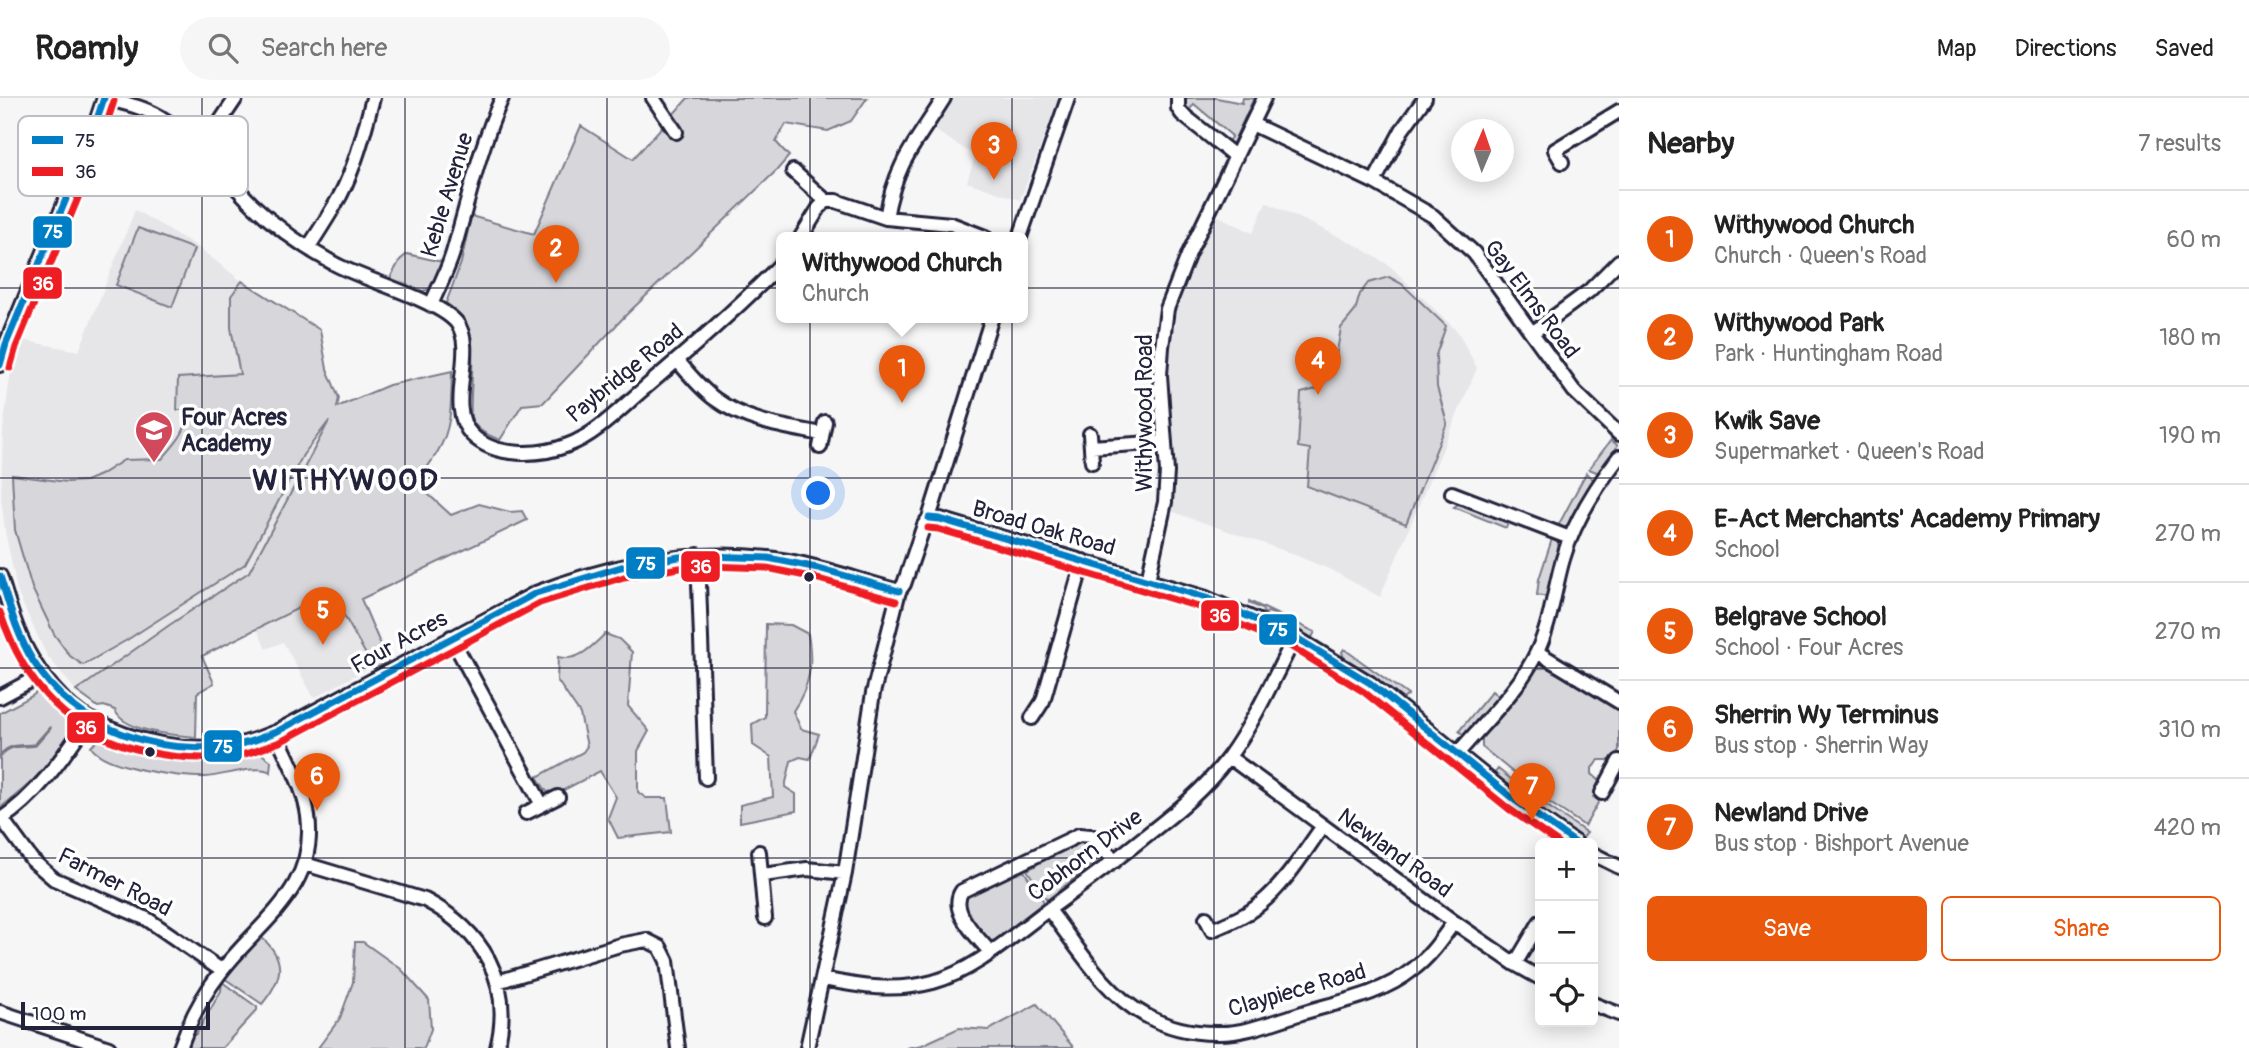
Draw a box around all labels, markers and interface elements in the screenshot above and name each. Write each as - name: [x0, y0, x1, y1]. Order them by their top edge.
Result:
- search box: [180, 17, 670, 80]
- text: Roamly: [35, 28, 138, 69]
- icon: search: [204, 29, 242, 67]
- text: Search here: [260, 32, 387, 64]
- text: Map: [1937, 34, 1977, 63]
- text: Directions: [2015, 34, 2116, 63]
- text: Saved: [2154, 34, 2214, 63]
- legend: [18, 116, 248, 196]
- north arrow: [1451, 119, 1514, 182]
- pin: 3: [971, 122, 1017, 180]
- text: Nearby: [1647, 125, 1734, 162]
- street label: Keble Avenue: [414, 128, 480, 261]
- text: 75: [75, 129, 95, 153]
- text: 7 results: [2138, 129, 2221, 158]
- text: 36: [75, 160, 97, 184]
- text: Withywood Church: [1714, 209, 1915, 241]
- line badge: 75: [32, 215, 73, 249]
- text: 75: [43, 220, 63, 244]
- pin: 2: [533, 225, 579, 283]
- text: 1: [1666, 225, 1675, 254]
- text: 60 m: [2166, 225, 2221, 254]
- popup: [776, 232, 1028, 323]
- street label: Gay Elms Road: [1478, 234, 1586, 364]
- text: Church · Queen's Road: [1714, 241, 1927, 270]
- text: Withywood Church: [802, 247, 1002, 279]
- line badge: 36: [22, 266, 63, 300]
- text: 36: [32, 272, 54, 296]
- text: Church: [802, 279, 869, 308]
- text: Withywood Park: [1714, 307, 1884, 339]
- street label: Paybridge Road: [560, 317, 690, 429]
- text: 2: [1664, 323, 1676, 352]
- text: 180 m: [2159, 323, 2221, 352]
- street label: Withywood Road: [1130, 334, 1159, 492]
- pin: 4: [1295, 337, 1341, 395]
- text: Park · Huntingham Road: [1714, 339, 1943, 368]
- pin: 1: [879, 345, 925, 403]
- place label: Four Acres Academy: [181, 403, 288, 458]
- text: Kwik Save: [1714, 405, 1820, 437]
- school or university icon: Four Acres Academy: [133, 409, 175, 464]
- text: 3: [1664, 421, 1676, 450]
- text: 190 m: [2159, 421, 2221, 450]
- text: Supermarket · Queen's Road: [1714, 437, 1985, 466]
- district label: WITHYWOOD: [252, 462, 440, 499]
- your location: [801, 476, 835, 510]
- street label: Broad Oak Road: [969, 494, 1119, 562]
- text: E-Act Merchants' Academy Primary: [1714, 503, 2100, 535]
- text: 4: [1663, 519, 1677, 548]
- text: 270 m: [2155, 519, 2221, 548]
- text: School: [1714, 535, 1780, 564]
- line badge: 75: [625, 546, 666, 580]
- line badge: 36: [680, 550, 721, 583]
- text: 75: [636, 552, 656, 576]
- text: 36: [690, 555, 712, 579]
- unlabelled marker: [802, 570, 816, 584]
- pin: 5: [300, 587, 346, 645]
- line badge: 36: [1200, 599, 1240, 632]
- text: Belgrave School: [1714, 601, 1887, 633]
- street label: Four Acres: [346, 604, 452, 680]
- text: 36: [1209, 604, 1231, 628]
- line badge: 75: [1258, 613, 1298, 646]
- text: 5: [1664, 617, 1676, 646]
- text: 270 m: [2155, 617, 2221, 646]
- text: 75: [1268, 618, 1288, 642]
- text: School · Four Acres: [1714, 633, 1903, 662]
- text: Sherrin Wy Terminus: [1714, 699, 1938, 731]
- line badge: 36: [66, 711, 106, 744]
- text: 6: [1663, 715, 1677, 744]
- text: 310 m: [2158, 715, 2221, 744]
- text: 36: [75, 716, 97, 740]
- line badge: 75: [203, 729, 243, 763]
- text: Bus stop · Sherrin Way: [1714, 731, 1928, 760]
- text: 75: [213, 735, 233, 759]
- unlabelled marker: [143, 745, 157, 759]
- pin: 6: [294, 753, 340, 811]
- pin: 7: [1509, 763, 1555, 821]
- text: Newland Drive: [1714, 797, 1868, 829]
- street label: Cobhorn Drive: [1022, 802, 1149, 908]
- street label: Newland Road: [1332, 802, 1458, 904]
- text: 7: [1664, 813, 1676, 842]
- text: 420 m: [2154, 813, 2221, 842]
- text: Bus stop · Bishport Avenue: [1714, 829, 1969, 858]
- map controls: [1535, 838, 1598, 1027]
- button: +: [1535, 838, 1598, 901]
- street label: Farmer Road: [53, 841, 177, 923]
- button: Save: [1647, 896, 1927, 961]
- button: Share: [1941, 896, 2221, 961]
- button: −: [1535, 901, 1598, 964]
- street label: Claypiece Road: [1225, 956, 1369, 1024]
- button: locate: [1535, 964, 1598, 1027]
- scale bar: [21, 999, 210, 1031]
- text: 100 m: [32, 1002, 86, 1026]

